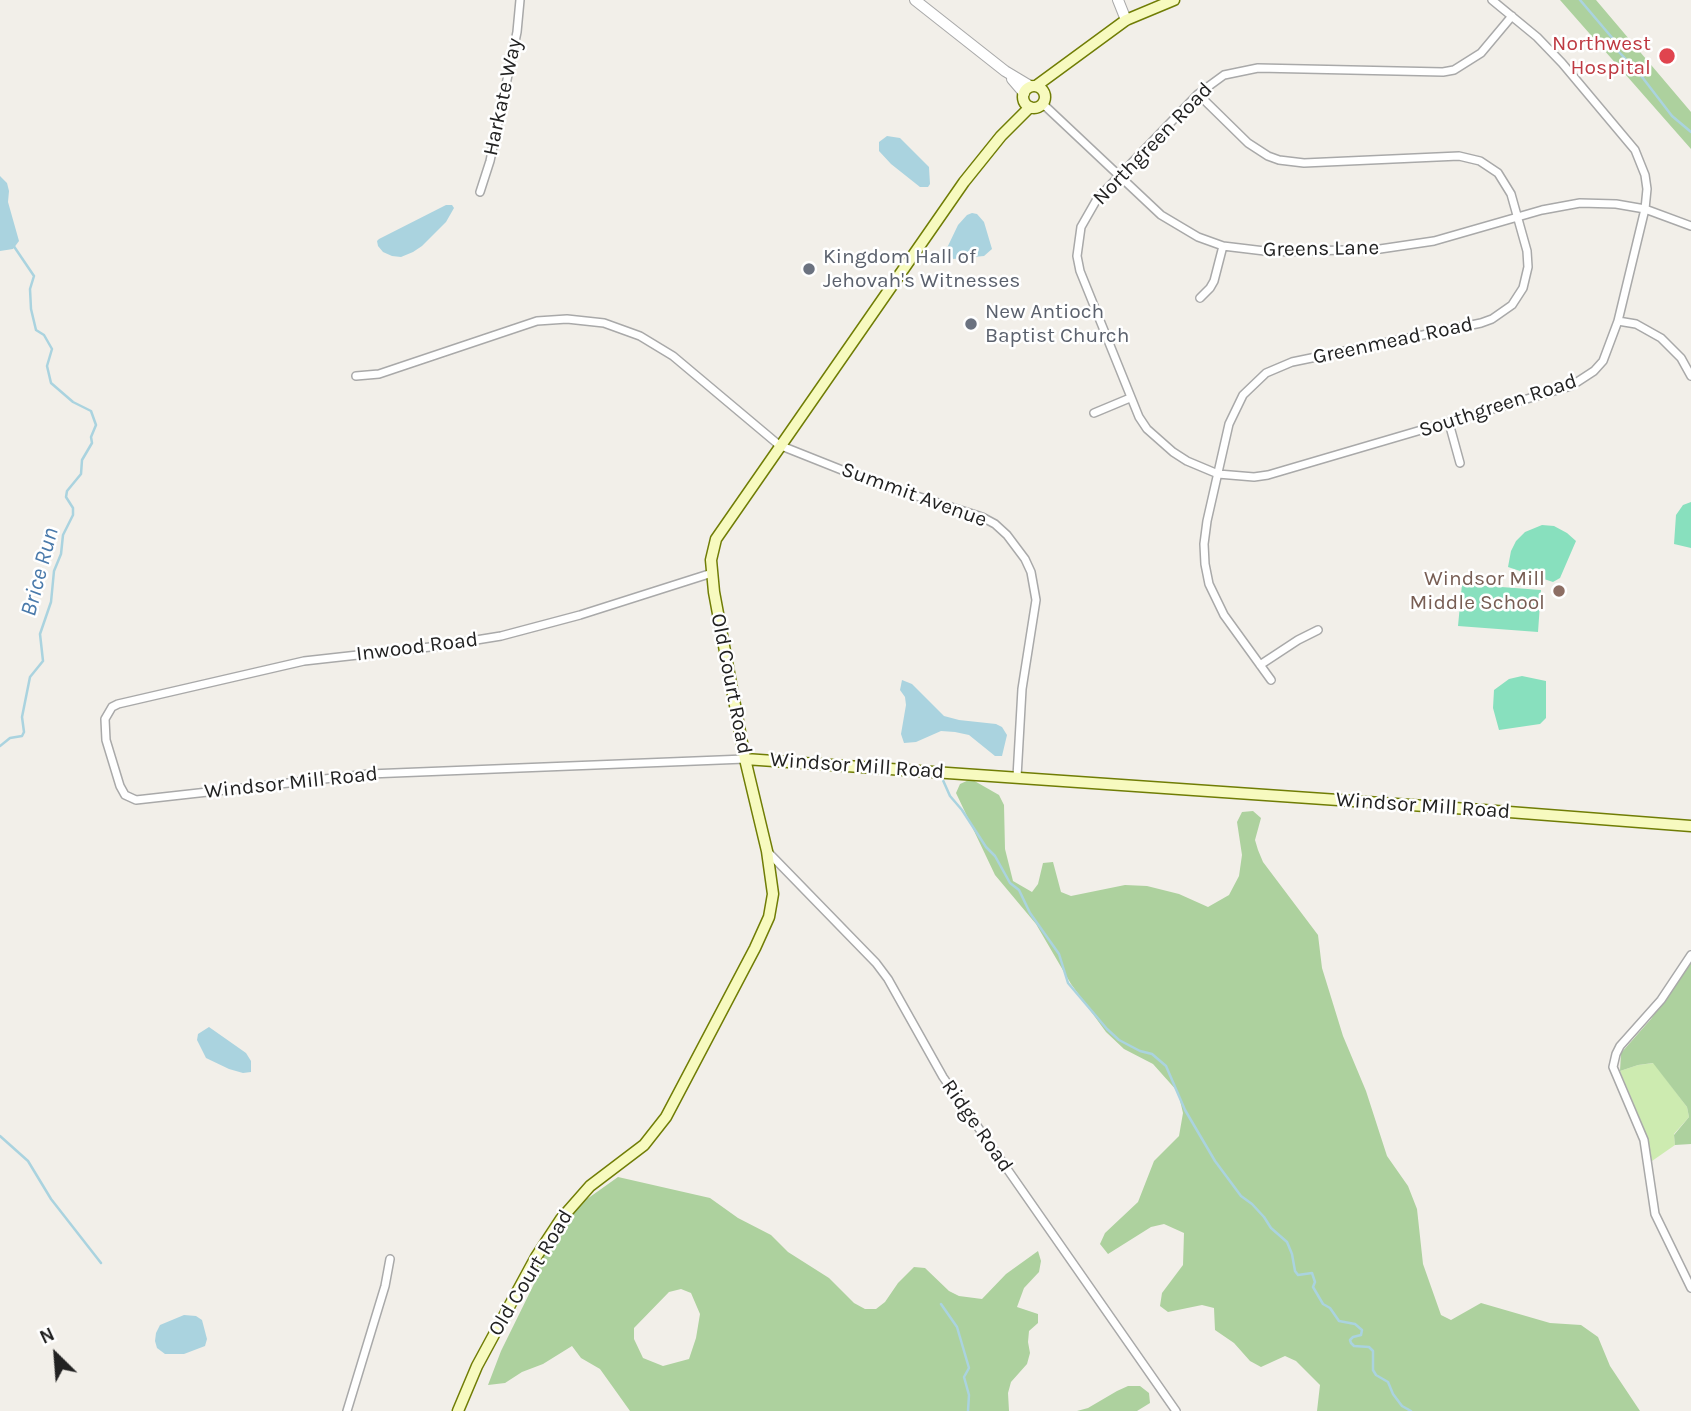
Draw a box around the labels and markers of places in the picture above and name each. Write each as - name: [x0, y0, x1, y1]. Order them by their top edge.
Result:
- place label: Northwest Hospital: [1552, 31, 1651, 81]
- marker: Northwest Hospital: [1657, 46, 1677, 66]
- place label: Kingdom Hall of Jehovah's Witnesses: [823, 244, 1020, 294]
- marker: Kingdom Hall of Jehovah's Witnesses: [801, 261, 817, 277]
- place label: New Antioch Baptist Church: [985, 299, 1129, 349]
- marker: New Antioch Baptist Church: [963, 316, 979, 332]
- place label: Windsor Mill Middle School: [1409, 566, 1545, 616]
- marker: Windsor Mill Middle School: [1551, 583, 1567, 599]

